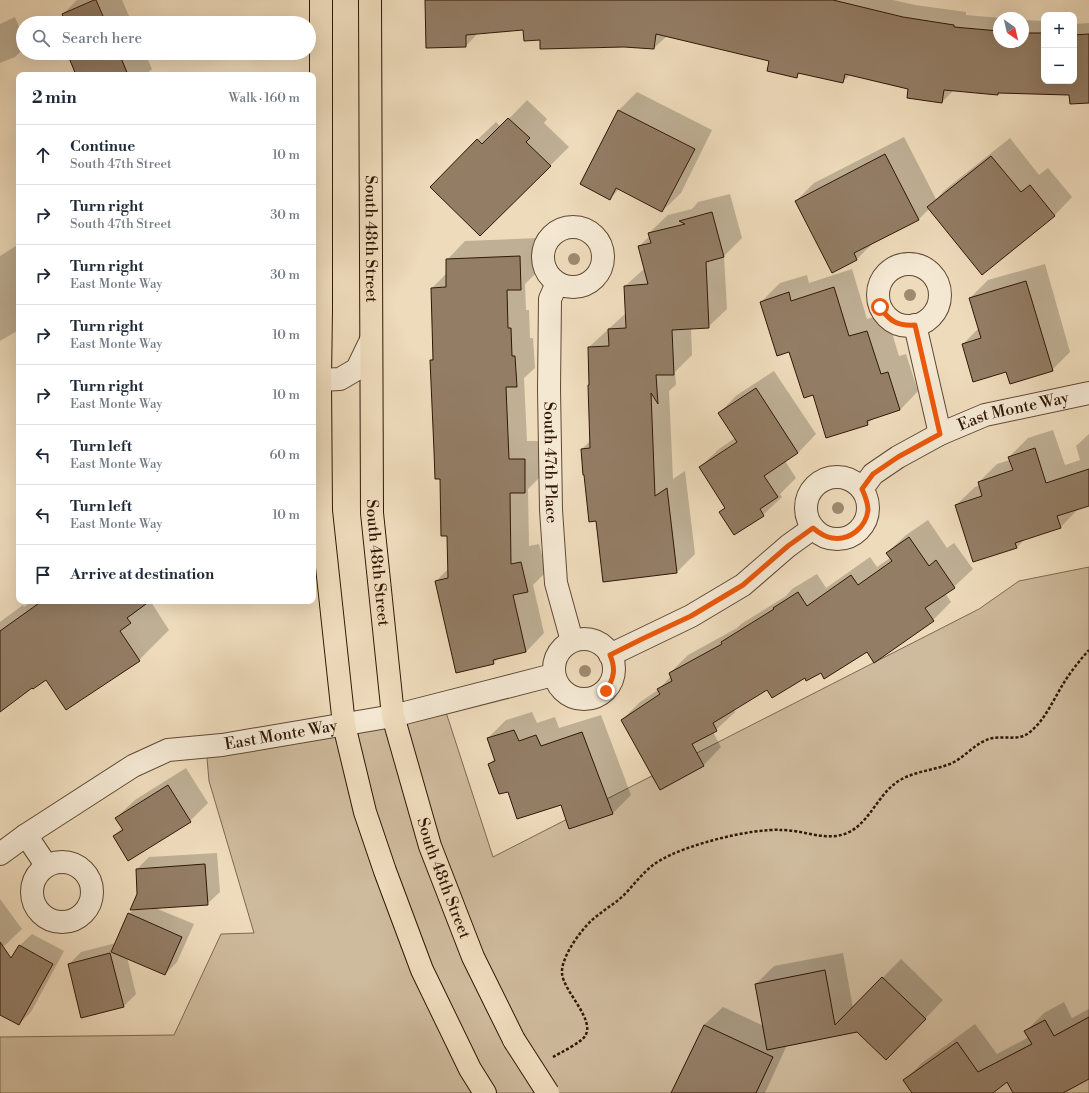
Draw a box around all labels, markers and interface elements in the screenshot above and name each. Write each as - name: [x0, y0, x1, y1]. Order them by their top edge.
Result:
- north arrow: [993, 12, 1029, 48]
- map controls: [1041, 12, 1077, 84]
- button: +: [1041, 12, 1077, 48]
- search box: [16, 16, 316, 60]
- icon: search: [30, 27, 52, 49]
- text: Search here: [62, 29, 142, 48]
- button: −: [1041, 48, 1077, 84]
- text: 2 min: [32, 87, 77, 109]
- text: Walk · 160 m: [229, 90, 300, 106]
- text: Continue: [70, 137, 135, 156]
- icon: ahead: [32, 144, 54, 166]
- text: 10 m: [272, 147, 300, 163]
- text: South 47th Street: [70, 156, 172, 172]
- street label: South 48th Street: [361, 175, 381, 303]
- text: Turn right: [70, 197, 144, 216]
- icon: right: [32, 204, 54, 226]
- text: 30 m: [270, 207, 300, 223]
- text: South 47th Street: [70, 216, 172, 232]
- text: Turn right: [70, 257, 144, 276]
- icon: right: [32, 264, 54, 286]
- text: 30 m: [270, 267, 300, 283]
- text: East Monte Way: [70, 276, 163, 292]
- route start: [871, 298, 889, 316]
- text: Turn right: [70, 317, 144, 336]
- icon: right: [32, 324, 54, 346]
- text: 10 m: [272, 327, 300, 343]
- text: East Monte Way: [70, 336, 163, 352]
- text: Turn right: [70, 377, 144, 396]
- icon: right: [32, 384, 54, 406]
- text: 10 m: [272, 387, 300, 403]
- street label: East Monte Way: [955, 387, 1071, 435]
- text: East Monte Way: [70, 396, 163, 412]
- street label: South 47th Place: [539, 402, 562, 524]
- text: Turn left: [70, 437, 132, 456]
- icon: left: [32, 444, 54, 466]
- text: 60 m: [269, 447, 300, 463]
- text: East Monte Way: [70, 456, 163, 472]
- text: Turn left: [70, 497, 132, 516]
- street label: South 48th Street: [362, 499, 394, 628]
- icon: left: [32, 504, 54, 526]
- text: 10 m: [272, 507, 300, 523]
- text: East Monte Way: [70, 516, 163, 532]
- icon: arrive: [32, 564, 54, 586]
- text: Arrive at destination: [70, 565, 214, 584]
- route end: [597, 682, 615, 700]
- street label: East Monte Way: [223, 716, 339, 754]
- street label: South 48th Street: [412, 815, 475, 942]

